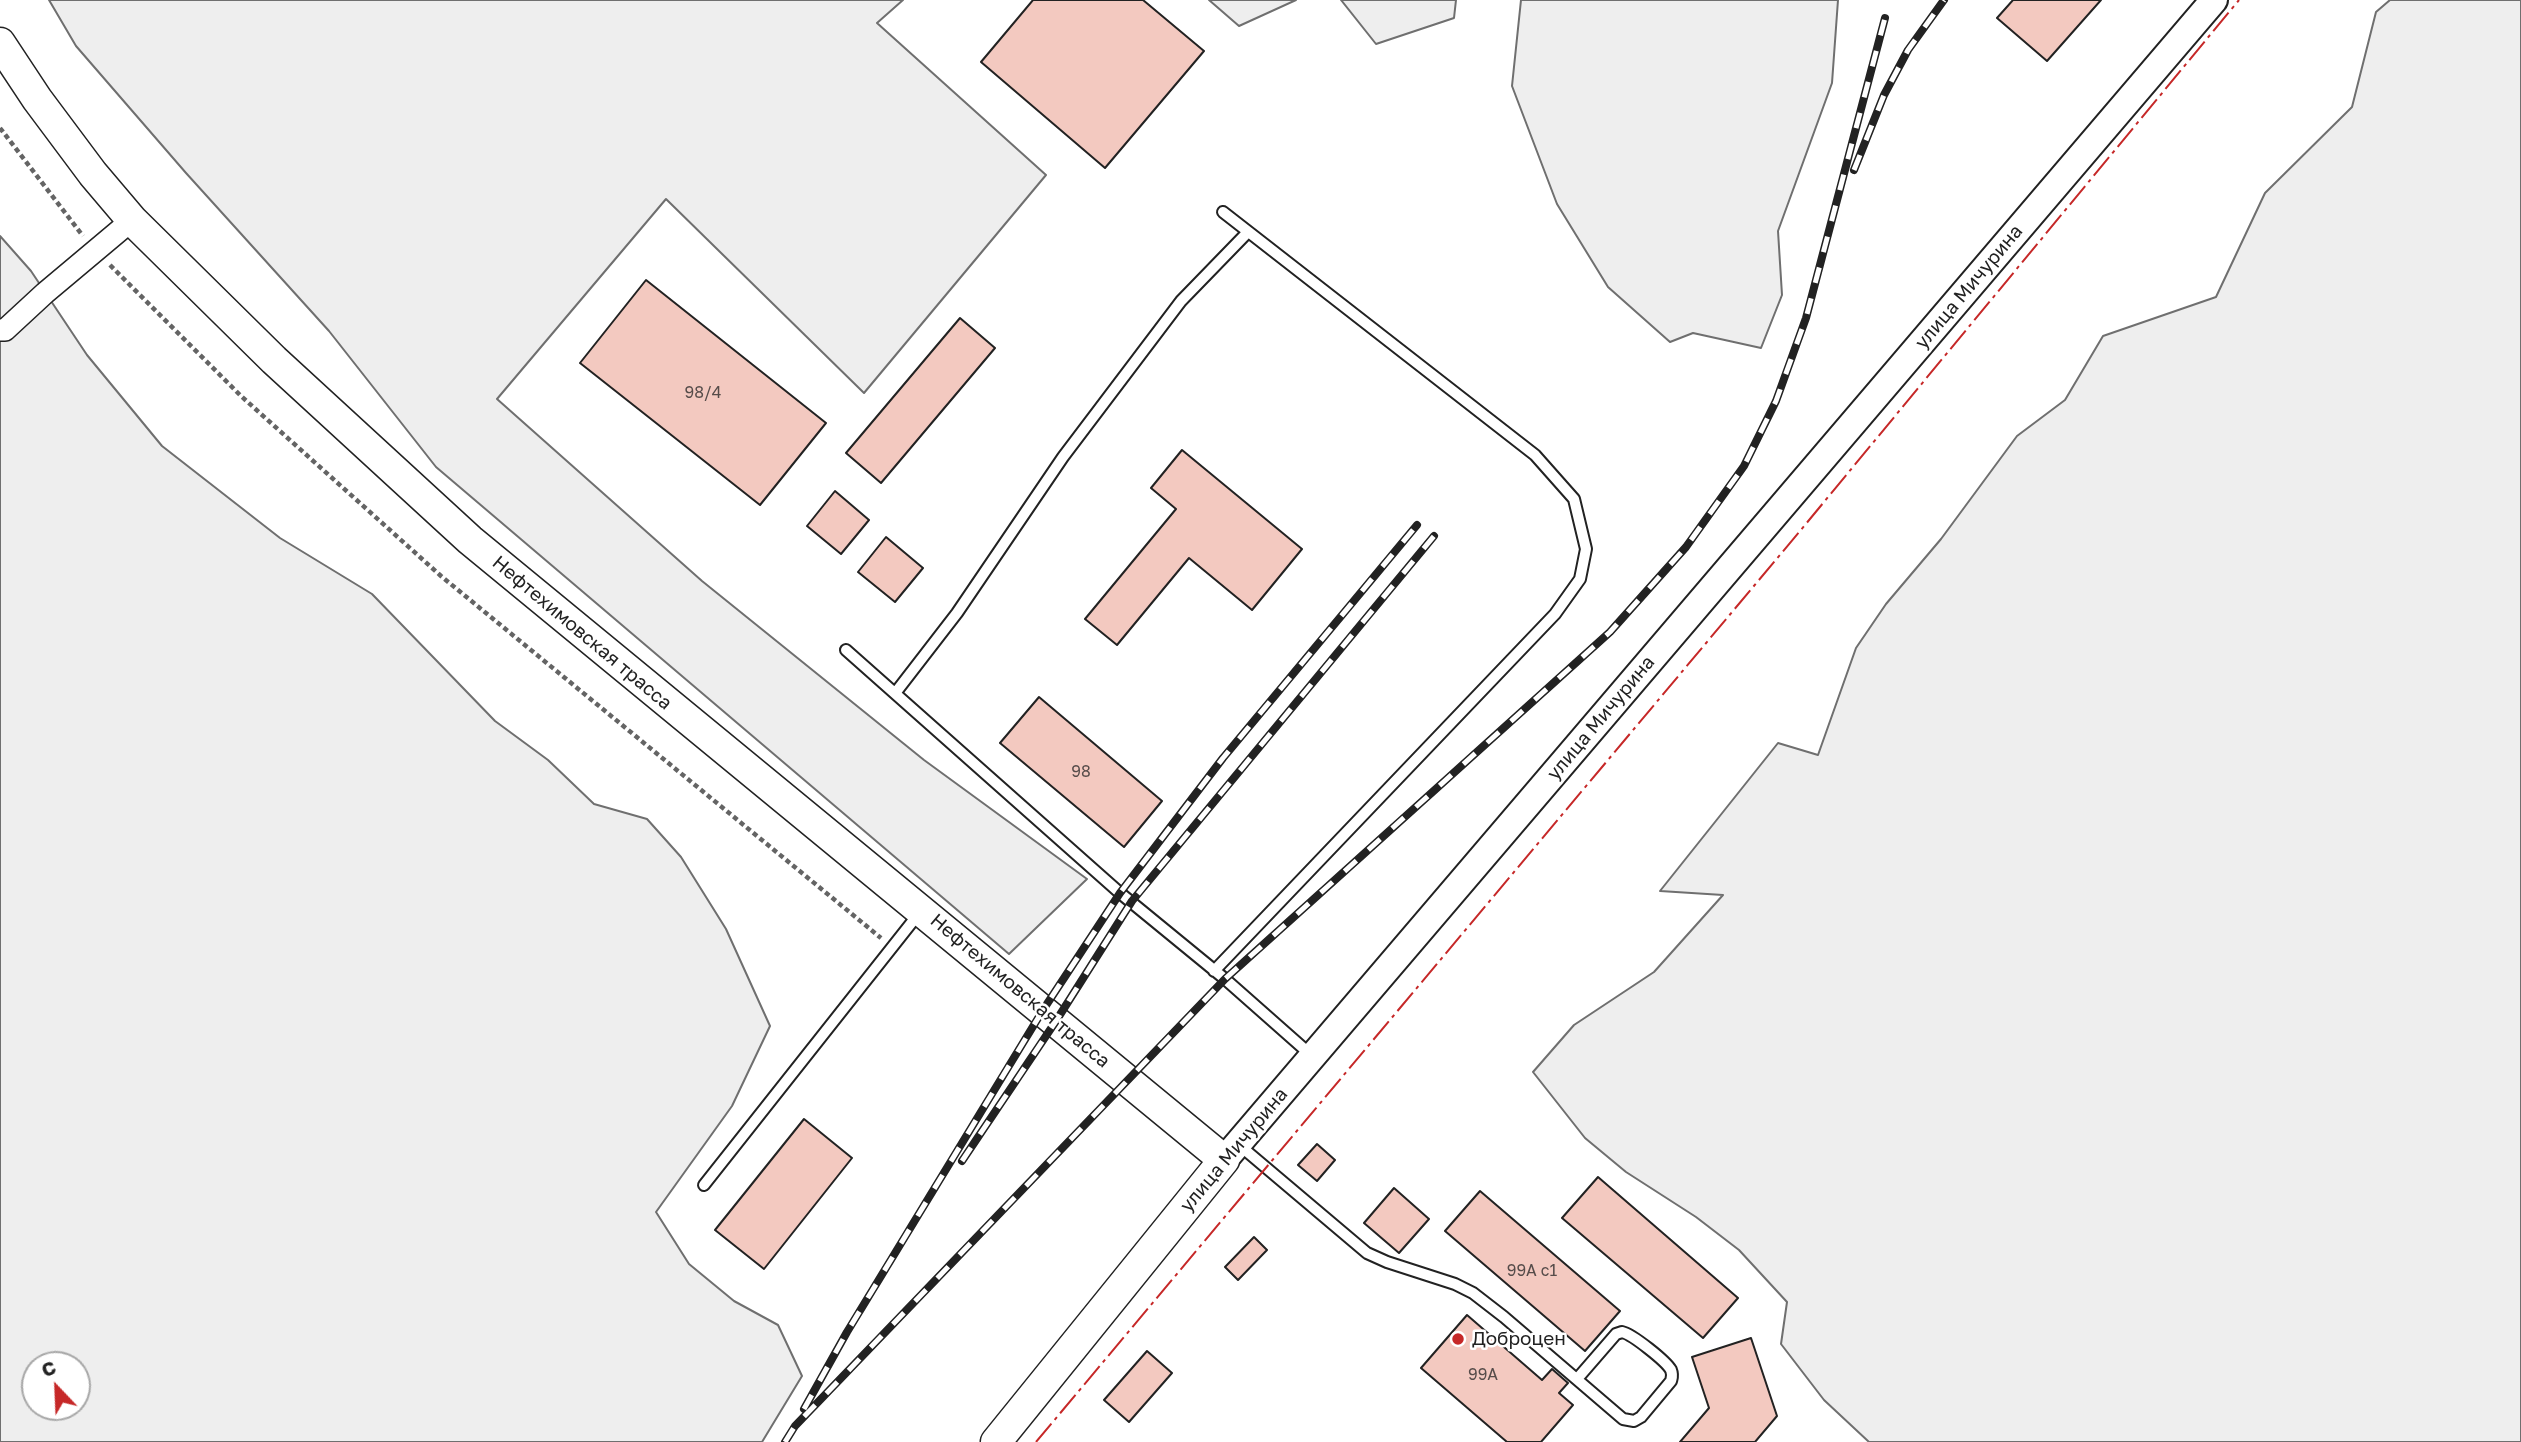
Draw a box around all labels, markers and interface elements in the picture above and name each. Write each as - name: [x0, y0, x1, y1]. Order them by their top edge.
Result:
- street label: улица Мичурина: [1910, 220, 2028, 354]
- house number: 98/4: [685, 383, 721, 403]
- street label: Нефтехимовская трасса: [488, 551, 676, 715]
- street label: улица Мичурина: [1542, 651, 1660, 785]
- house number: 98: [1071, 762, 1091, 782]
- street label: Нефтехимовская трасса: [926, 909, 1114, 1073]
- street label: улица Мичурина: [1175, 1083, 1293, 1217]
- house number: 99А с1: [1507, 1261, 1557, 1281]
- place label: Доброцен: [1472, 1328, 1566, 1350]
- marker: Доброцен: [1450, 1331, 1466, 1347]
- north arrow: [21, 1351, 91, 1421]
- text: С: [38, 1355, 59, 1381]
- house number: 99А: [1468, 1365, 1498, 1385]

